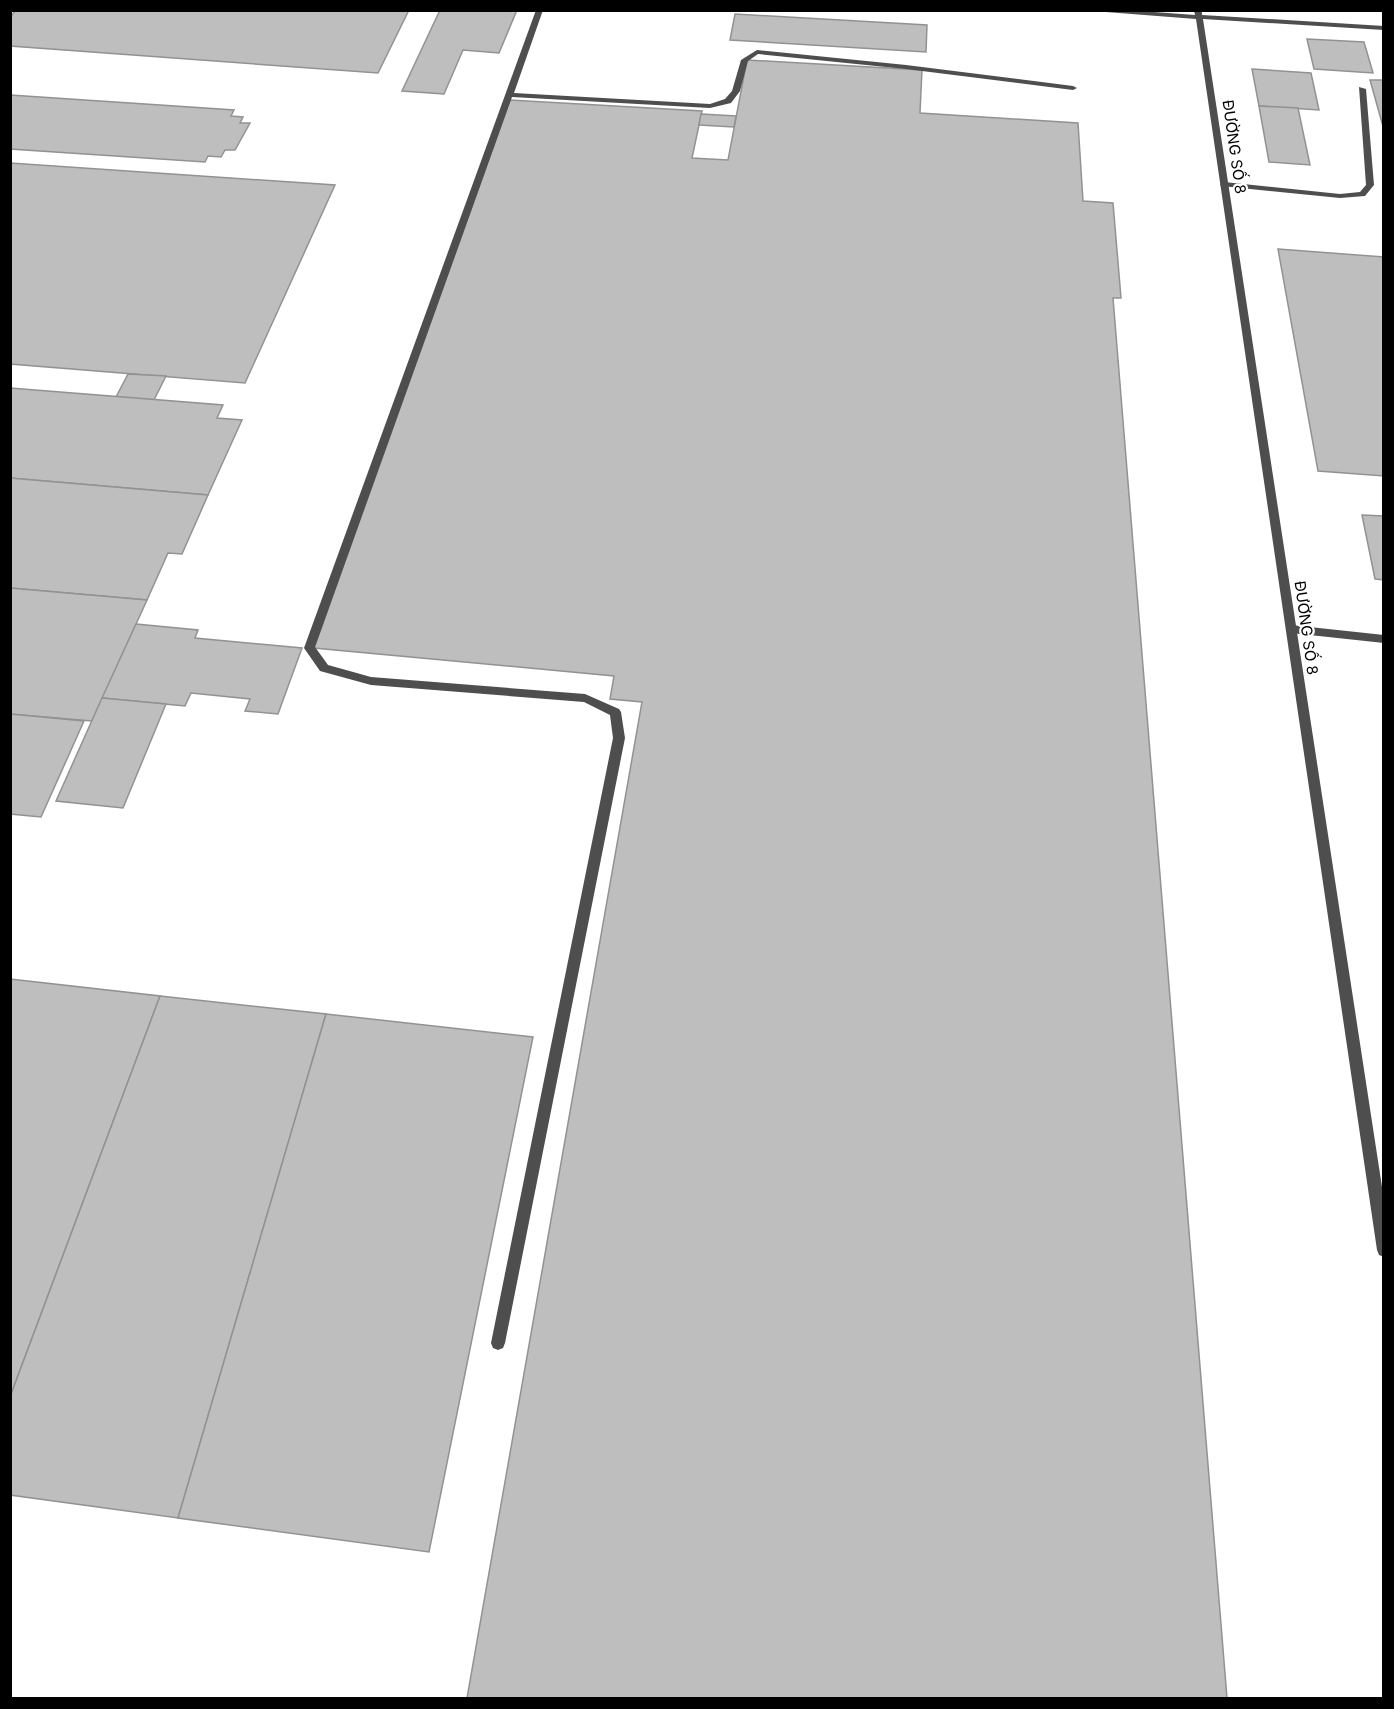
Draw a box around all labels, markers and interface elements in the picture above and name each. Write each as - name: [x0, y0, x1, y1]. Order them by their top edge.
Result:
- street label: ĐƯỜNG SỐ 8: [1218, 98, 1252, 195]
- street label: ĐƯỜNG SỐ 8: [1290, 579, 1324, 676]

